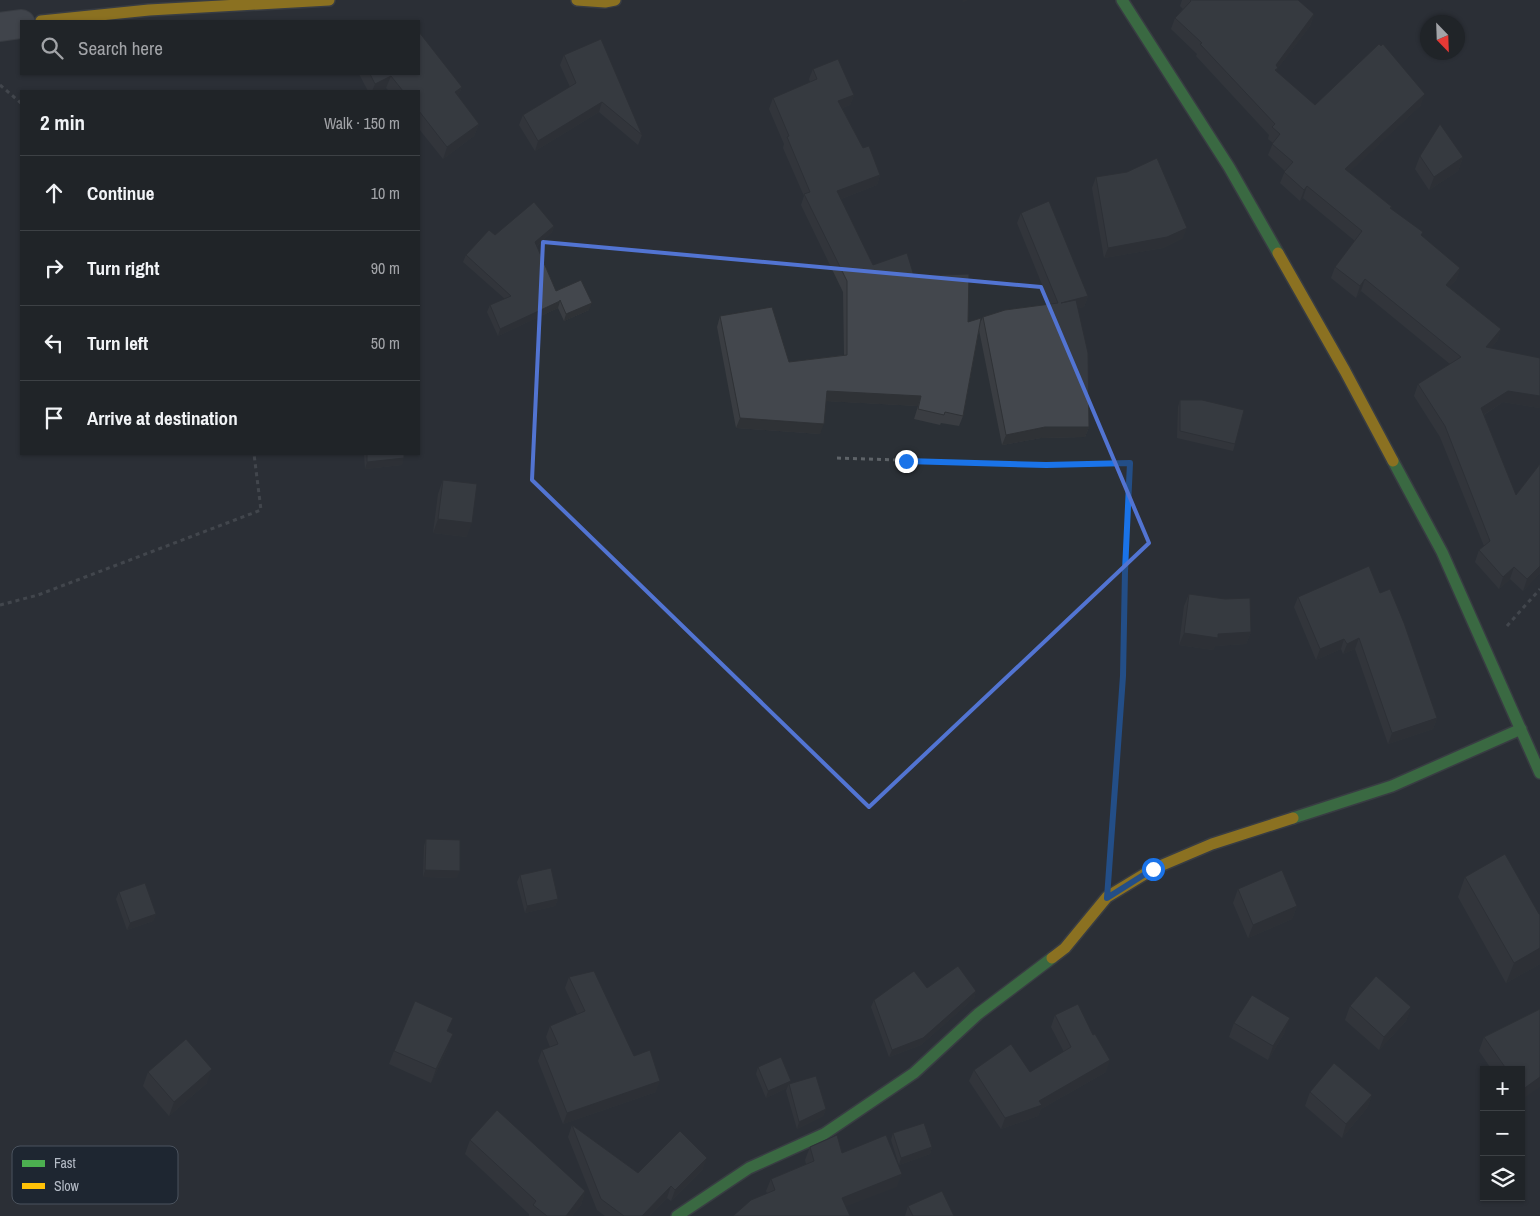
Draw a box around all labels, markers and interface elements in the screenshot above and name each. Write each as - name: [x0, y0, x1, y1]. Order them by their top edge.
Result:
- north arrow: [1420, 15, 1465, 60]
- search box: [20, 20, 420, 75]
- icon: search: [38, 34, 66, 62]
- text: Search here: [78, 35, 163, 61]
- text: 2 min: [40, 108, 85, 137]
- text: Walk · 150 m: [324, 112, 400, 134]
- icon: ahead: [40, 179, 68, 207]
- text: Continue: [87, 180, 155, 206]
- text: 10 m: [371, 182, 400, 204]
- icon: right: [40, 254, 68, 282]
- text: Turn right: [87, 255, 159, 281]
- text: 90 m: [371, 257, 400, 279]
- icon: left: [40, 329, 68, 357]
- text: Turn left: [87, 330, 148, 356]
- text: 50 m: [371, 332, 400, 354]
- icon: arrive: [40, 404, 68, 432]
- text: Arrive at destination: [87, 405, 238, 431]
- route end: [895, 450, 918, 473]
- route start: [1142, 858, 1165, 881]
- map controls: [1480, 1066, 1525, 1201]
- button: +: [1480, 1066, 1525, 1111]
- button: −: [1480, 1111, 1525, 1156]
- legend: [12, 1146, 178, 1204]
- text: Fast: [54, 1154, 76, 1172]
- button: layers: [1480, 1156, 1525, 1201]
- text: Slow: [54, 1177, 80, 1195]

